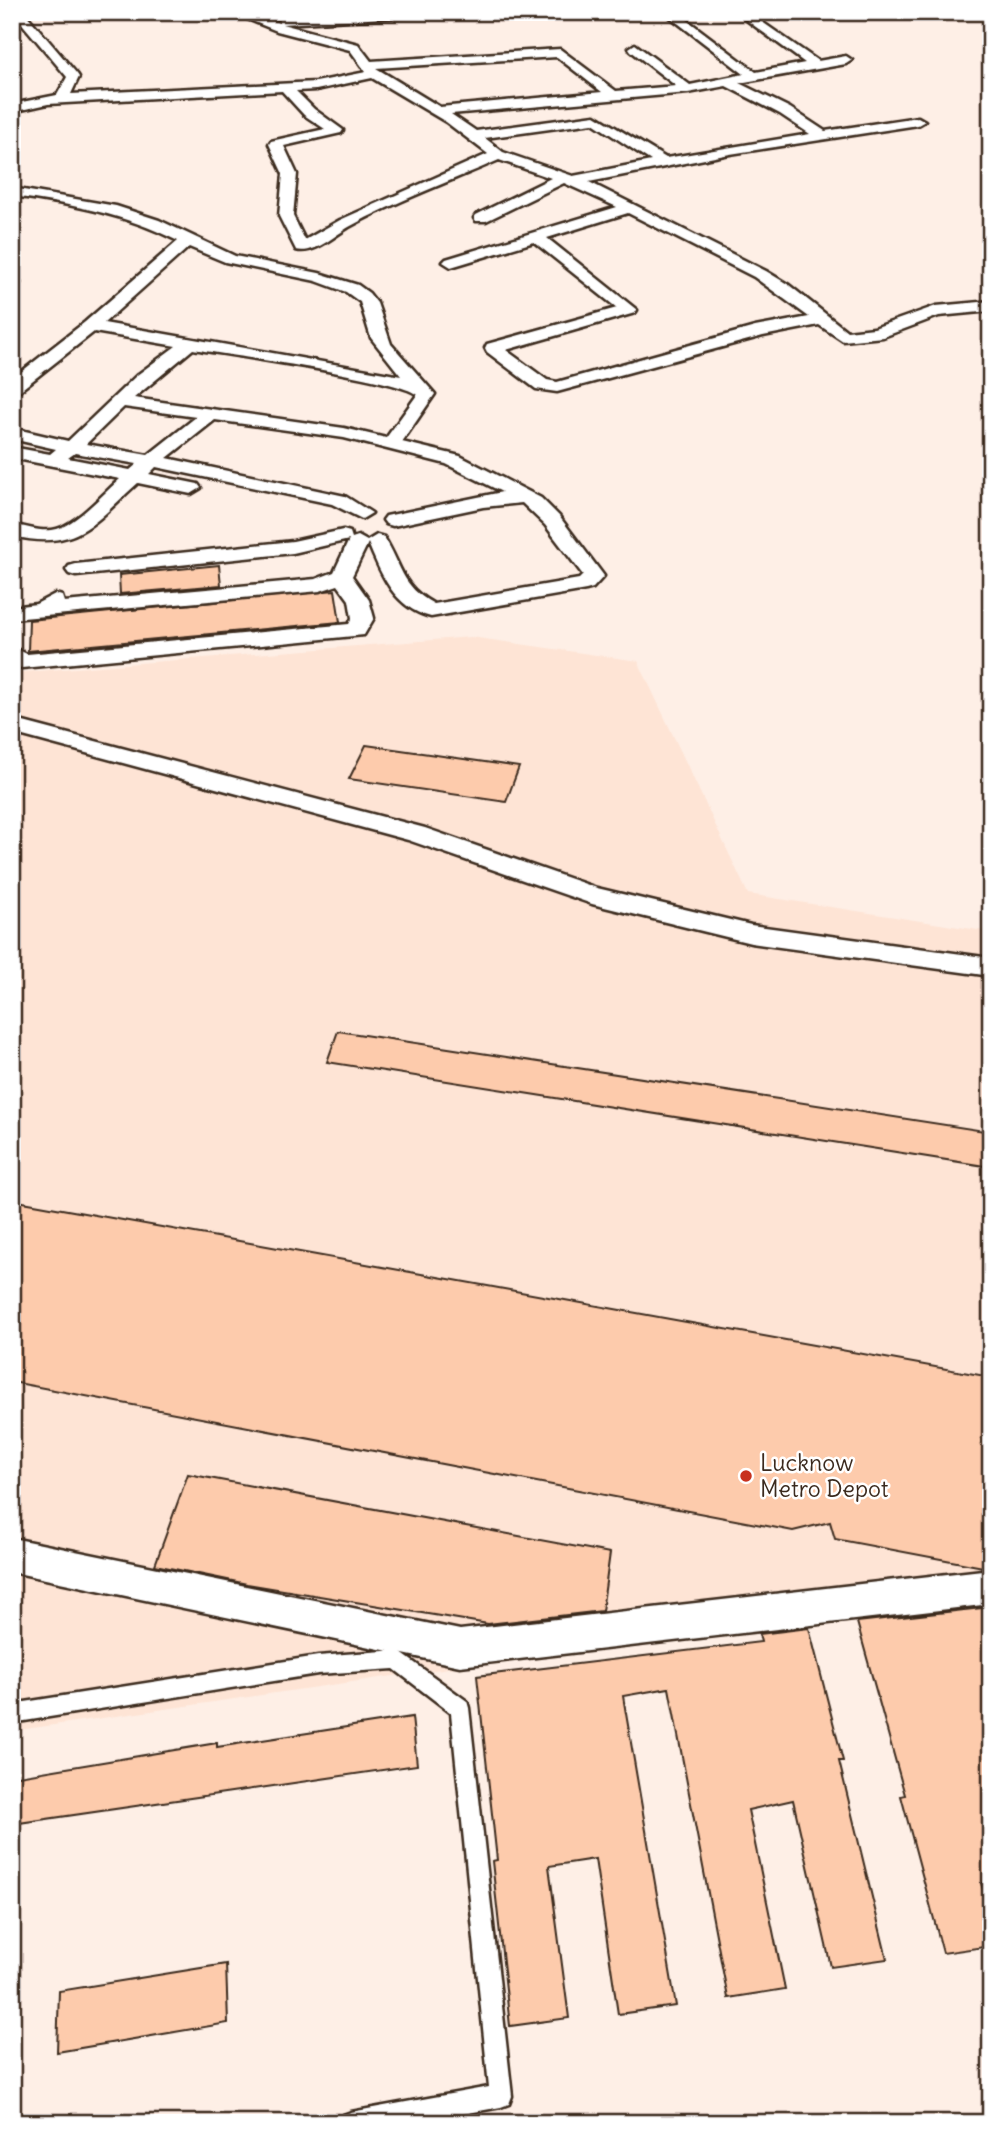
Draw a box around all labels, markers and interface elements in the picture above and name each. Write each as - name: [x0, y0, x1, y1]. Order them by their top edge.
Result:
- place label: Lucknow Metro Depot: [760, 1448, 889, 1503]
- marker: Lucknow Metro Depot: [738, 1468, 754, 1484]

